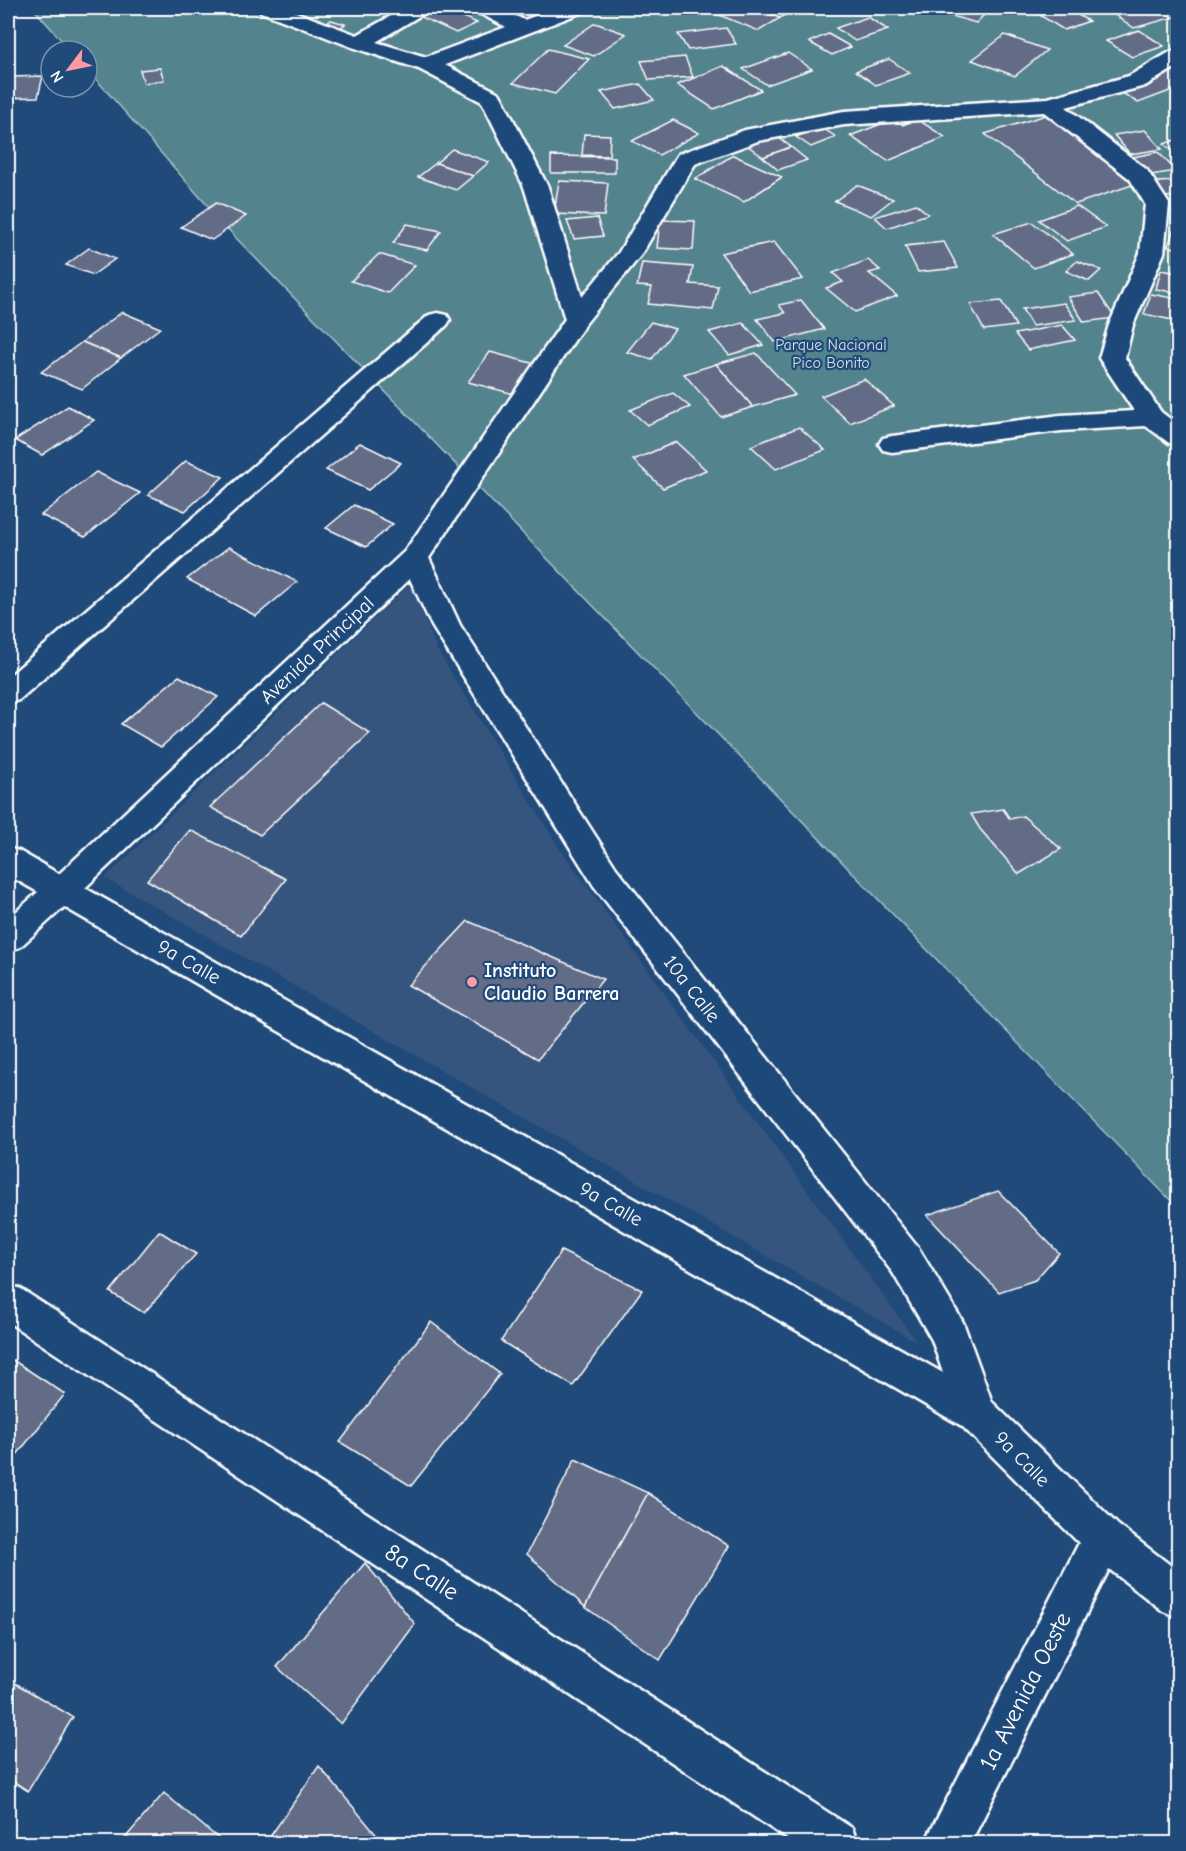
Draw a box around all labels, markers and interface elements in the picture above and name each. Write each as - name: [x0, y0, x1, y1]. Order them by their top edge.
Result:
- north arrow: [39, 39, 99, 99]
- text: N: [47, 67, 68, 86]
- park label: Parque Nacional Pico Bonito: [775, 336, 887, 372]
- street label: Avenida Principal: [255, 591, 379, 709]
- street label: 9a Calle: [153, 935, 225, 989]
- street label: 10a Calle: [659, 951, 725, 1027]
- place label: Instituto Claudio Barrera: [484, 959, 619, 1005]
- marker: Instituto Claudio Barrera: [465, 975, 479, 989]
- street label: 9a Calle: [575, 1177, 647, 1231]
- street label: 9a Calle: [989, 1426, 1055, 1492]
- street label: 8a Calle: [380, 1538, 464, 1606]
- street label: 1a Avenida Oeste: [973, 1608, 1077, 1774]

